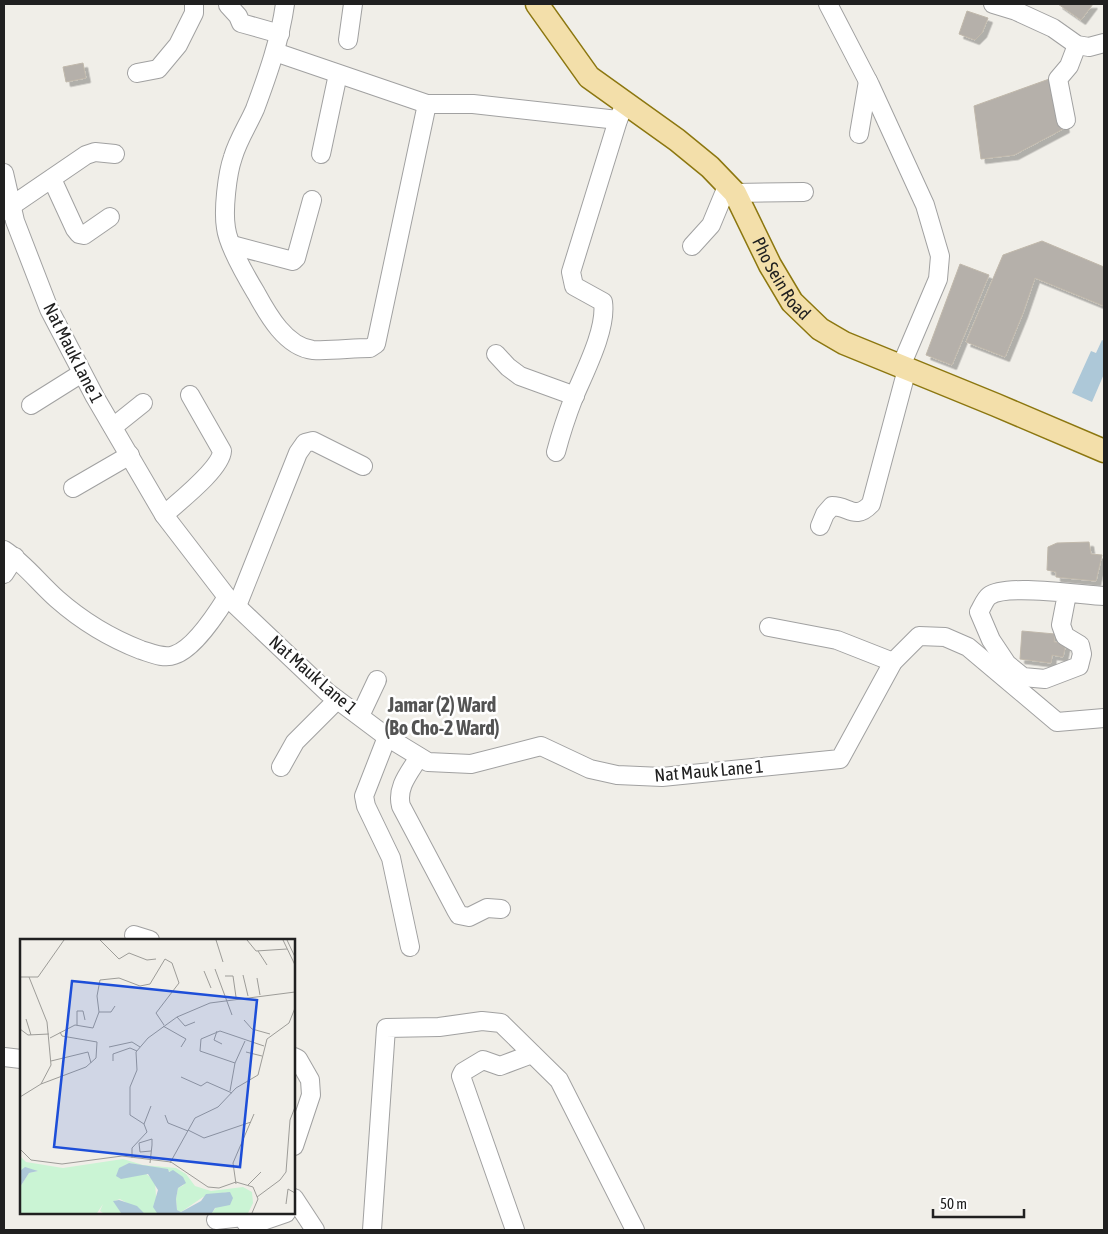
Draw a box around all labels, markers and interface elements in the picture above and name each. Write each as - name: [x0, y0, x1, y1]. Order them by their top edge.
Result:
- street label: Pho Sein Road: [748, 234, 815, 324]
- street label: Nat Mauk Lane 1: [39, 299, 108, 406]
- street label: Nat Mauk Lane 1: [265, 631, 361, 718]
- district label: Jamar (2) Ward (Bo Cho-2 Ward): [384, 693, 500, 739]
- street label: Nat Mauk Lane 1: [654, 755, 764, 786]
- inset map: [20, 939, 295, 1214]
- scale bar: [933, 1186, 1024, 1218]
- text: 50 m: [940, 1195, 967, 1212]

